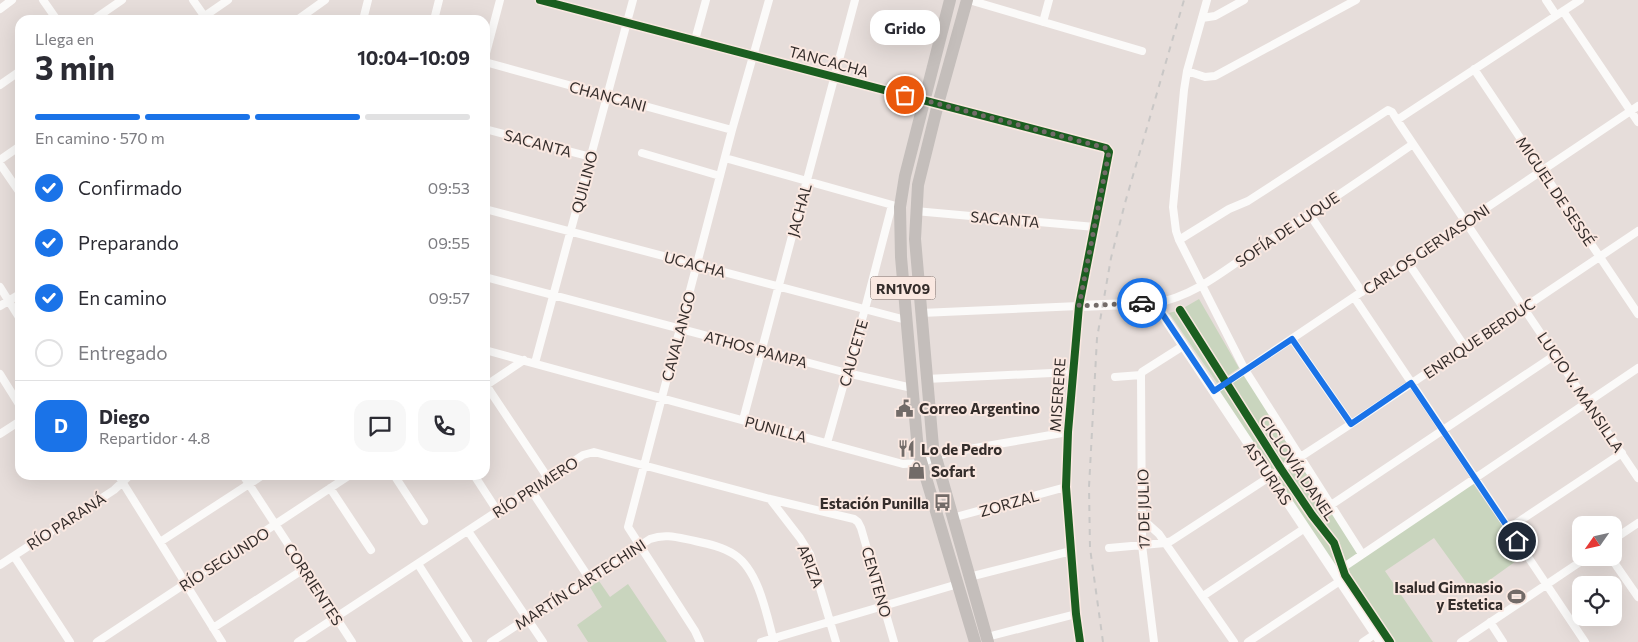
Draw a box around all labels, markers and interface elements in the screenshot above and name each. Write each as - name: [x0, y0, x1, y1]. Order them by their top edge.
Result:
- callout: Grido: [870, 10, 940, 45]
- text: Grido: [884, 18, 926, 37]
- text: Llega en: [35, 29, 94, 48]
- street label: TANCACHA: [787, 42, 871, 80]
- text: 10:04–10:09: [357, 46, 470, 69]
- text: 3 min: [35, 47, 115, 87]
- pin: [884, 74, 926, 116]
- street label: CHANCANI: [567, 77, 649, 115]
- icon: bag: [891, 81, 919, 109]
- street label: SACANTA: [502, 125, 574, 161]
- text: En camino · 570 m: [35, 128, 165, 147]
- street label: MIGUEL DE SESSÉ: [1513, 132, 1600, 249]
- street label: QUILINO: [567, 149, 601, 215]
- icon: check: [35, 174, 63, 202]
- text: Confirmado: [78, 176, 182, 199]
- text: 09:53: [428, 178, 470, 197]
- street label: JACHAL: [783, 181, 815, 239]
- street label: SOFÍA DE LUQUE: [1231, 187, 1342, 270]
- street label: CARLOS GERVASONI: [1359, 200, 1493, 298]
- street label: SACANTA: [970, 207, 1040, 231]
- icon: check: [35, 229, 63, 257]
- text: Preparando: [78, 231, 179, 254]
- text: 09:55: [428, 233, 470, 252]
- street label: UCACHA: [662, 247, 728, 281]
- road number: RN1V09: [870, 276, 936, 300]
- courier: [1117, 278, 1167, 328]
- icon: check: [35, 284, 63, 312]
- text: En camino: [78, 286, 167, 309]
- text: 09:57: [428, 288, 470, 307]
- street label: CAVALANGO: [657, 289, 699, 383]
- icon: car: [1128, 289, 1156, 317]
- street label: ENRIQUE BERDUC: [1420, 294, 1538, 382]
- street label: CAUCETE: [835, 317, 871, 389]
- street label: ATHOS PAMPA: [702, 327, 810, 371]
- street label: LUCIO V. MANSILLA: [1534, 328, 1628, 456]
- text: Entregado: [78, 341, 168, 364]
- street label: MISERERE: [1045, 357, 1069, 433]
- public building icon: Correo Argentino: [895, 398, 915, 418]
- place label: Correo Argentino: [919, 399, 1040, 417]
- button: chat: [354, 400, 406, 452]
- button: phone: [418, 400, 470, 452]
- text: Diego: [99, 405, 150, 428]
- street label: PUNILLA: [743, 412, 809, 446]
- street label: CICLOVÍA DANEL: [1256, 412, 1341, 524]
- text: D: [54, 414, 68, 437]
- text: Repartidor · 4.8: [99, 428, 210, 447]
- street label: ASTURIAS: [1240, 438, 1296, 508]
- restaurant icon: Lo de Pedro: [897, 439, 917, 459]
- place label: Lo de Pedro: [921, 440, 1002, 458]
- street label: RÍO PRIMERO: [488, 452, 581, 521]
- shop icon: Sofart: [907, 461, 927, 481]
- place label: Sofart: [931, 462, 975, 480]
- street label: 17 DE JULIO: [1133, 469, 1153, 549]
- street label: ZORZAL: [977, 486, 1041, 520]
- street label: RÍO PARANÁ: [23, 488, 109, 553]
- bus stop icon: Estación Punilla: [933, 493, 953, 513]
- place label: Estación Punilla: [820, 494, 929, 512]
- north arrow: [1572, 516, 1622, 566]
- map controls: [1572, 516, 1622, 626]
- pin: [1496, 520, 1538, 562]
- street label: RÍO SEGUNDO: [175, 522, 272, 595]
- icon: home: [1503, 527, 1531, 555]
- street label: MARTÍN CARTECHINI: [511, 534, 649, 633]
- street label: CORRIENTES: [281, 540, 347, 629]
- street label: ARIZA: [794, 542, 828, 590]
- street label: CENTENO: [858, 545, 896, 619]
- button: locate: [1572, 576, 1622, 626]
- place label: Isalud Gimnasio y Estetica: [1394, 578, 1503, 613]
- sports icon: Isalud Gimnasio y Estetica: [1507, 586, 1527, 606]

